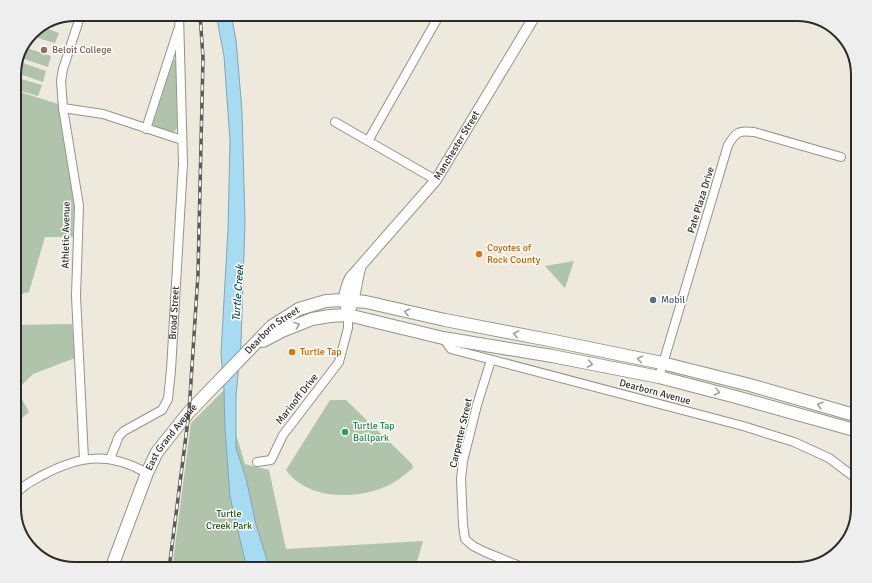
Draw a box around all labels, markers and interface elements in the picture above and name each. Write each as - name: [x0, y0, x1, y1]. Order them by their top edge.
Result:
- place label: Beloit College: [52, 44, 112, 56]
- marker: Beloit College: [39, 45, 49, 55]
- street label: Manchester Street: [431, 108, 482, 182]
- street label: Pate Plaza Drive: [685, 165, 717, 235]
- street label: Athletic Avenue: [59, 201, 73, 269]
- place label: Coyotes of Rock County: [487, 242, 541, 266]
- marker: Coyotes of Rock County: [474, 249, 484, 259]
- water label: Turtle Creek: [230, 263, 247, 322]
- street label: Broad Street: [167, 286, 182, 340]
- place label: Mobil: [661, 294, 685, 306]
- marker: Mobil: [648, 295, 658, 305]
- street label: Dearborn Street: [242, 304, 302, 357]
- one-way arrow: [404, 308, 410, 316]
- one-way arrow: [294, 321, 301, 329]
- one-way arrow: [513, 330, 519, 338]
- place label: Turtle Tap: [300, 346, 342, 358]
- marker: Turtle Tap: [287, 347, 297, 357]
- one-way arrow: [637, 355, 644, 363]
- one-way arrow: [587, 359, 593, 367]
- street label: Marinoff Drive: [273, 371, 321, 427]
- street label: Dearborn Avenue: [618, 377, 692, 407]
- one-way arrow: [713, 387, 720, 396]
- street label: Carpenter Street: [447, 397, 475, 469]
- street label: East Grand Avenue: [143, 401, 200, 473]
- one-way arrow: [817, 401, 824, 410]
- place label: Turtle Tap Ballpark: [353, 420, 395, 444]
- marker: Turtle Tap Ballpark: [340, 427, 350, 437]
- park label: Turtle Creek Park: [206, 508, 252, 532]

